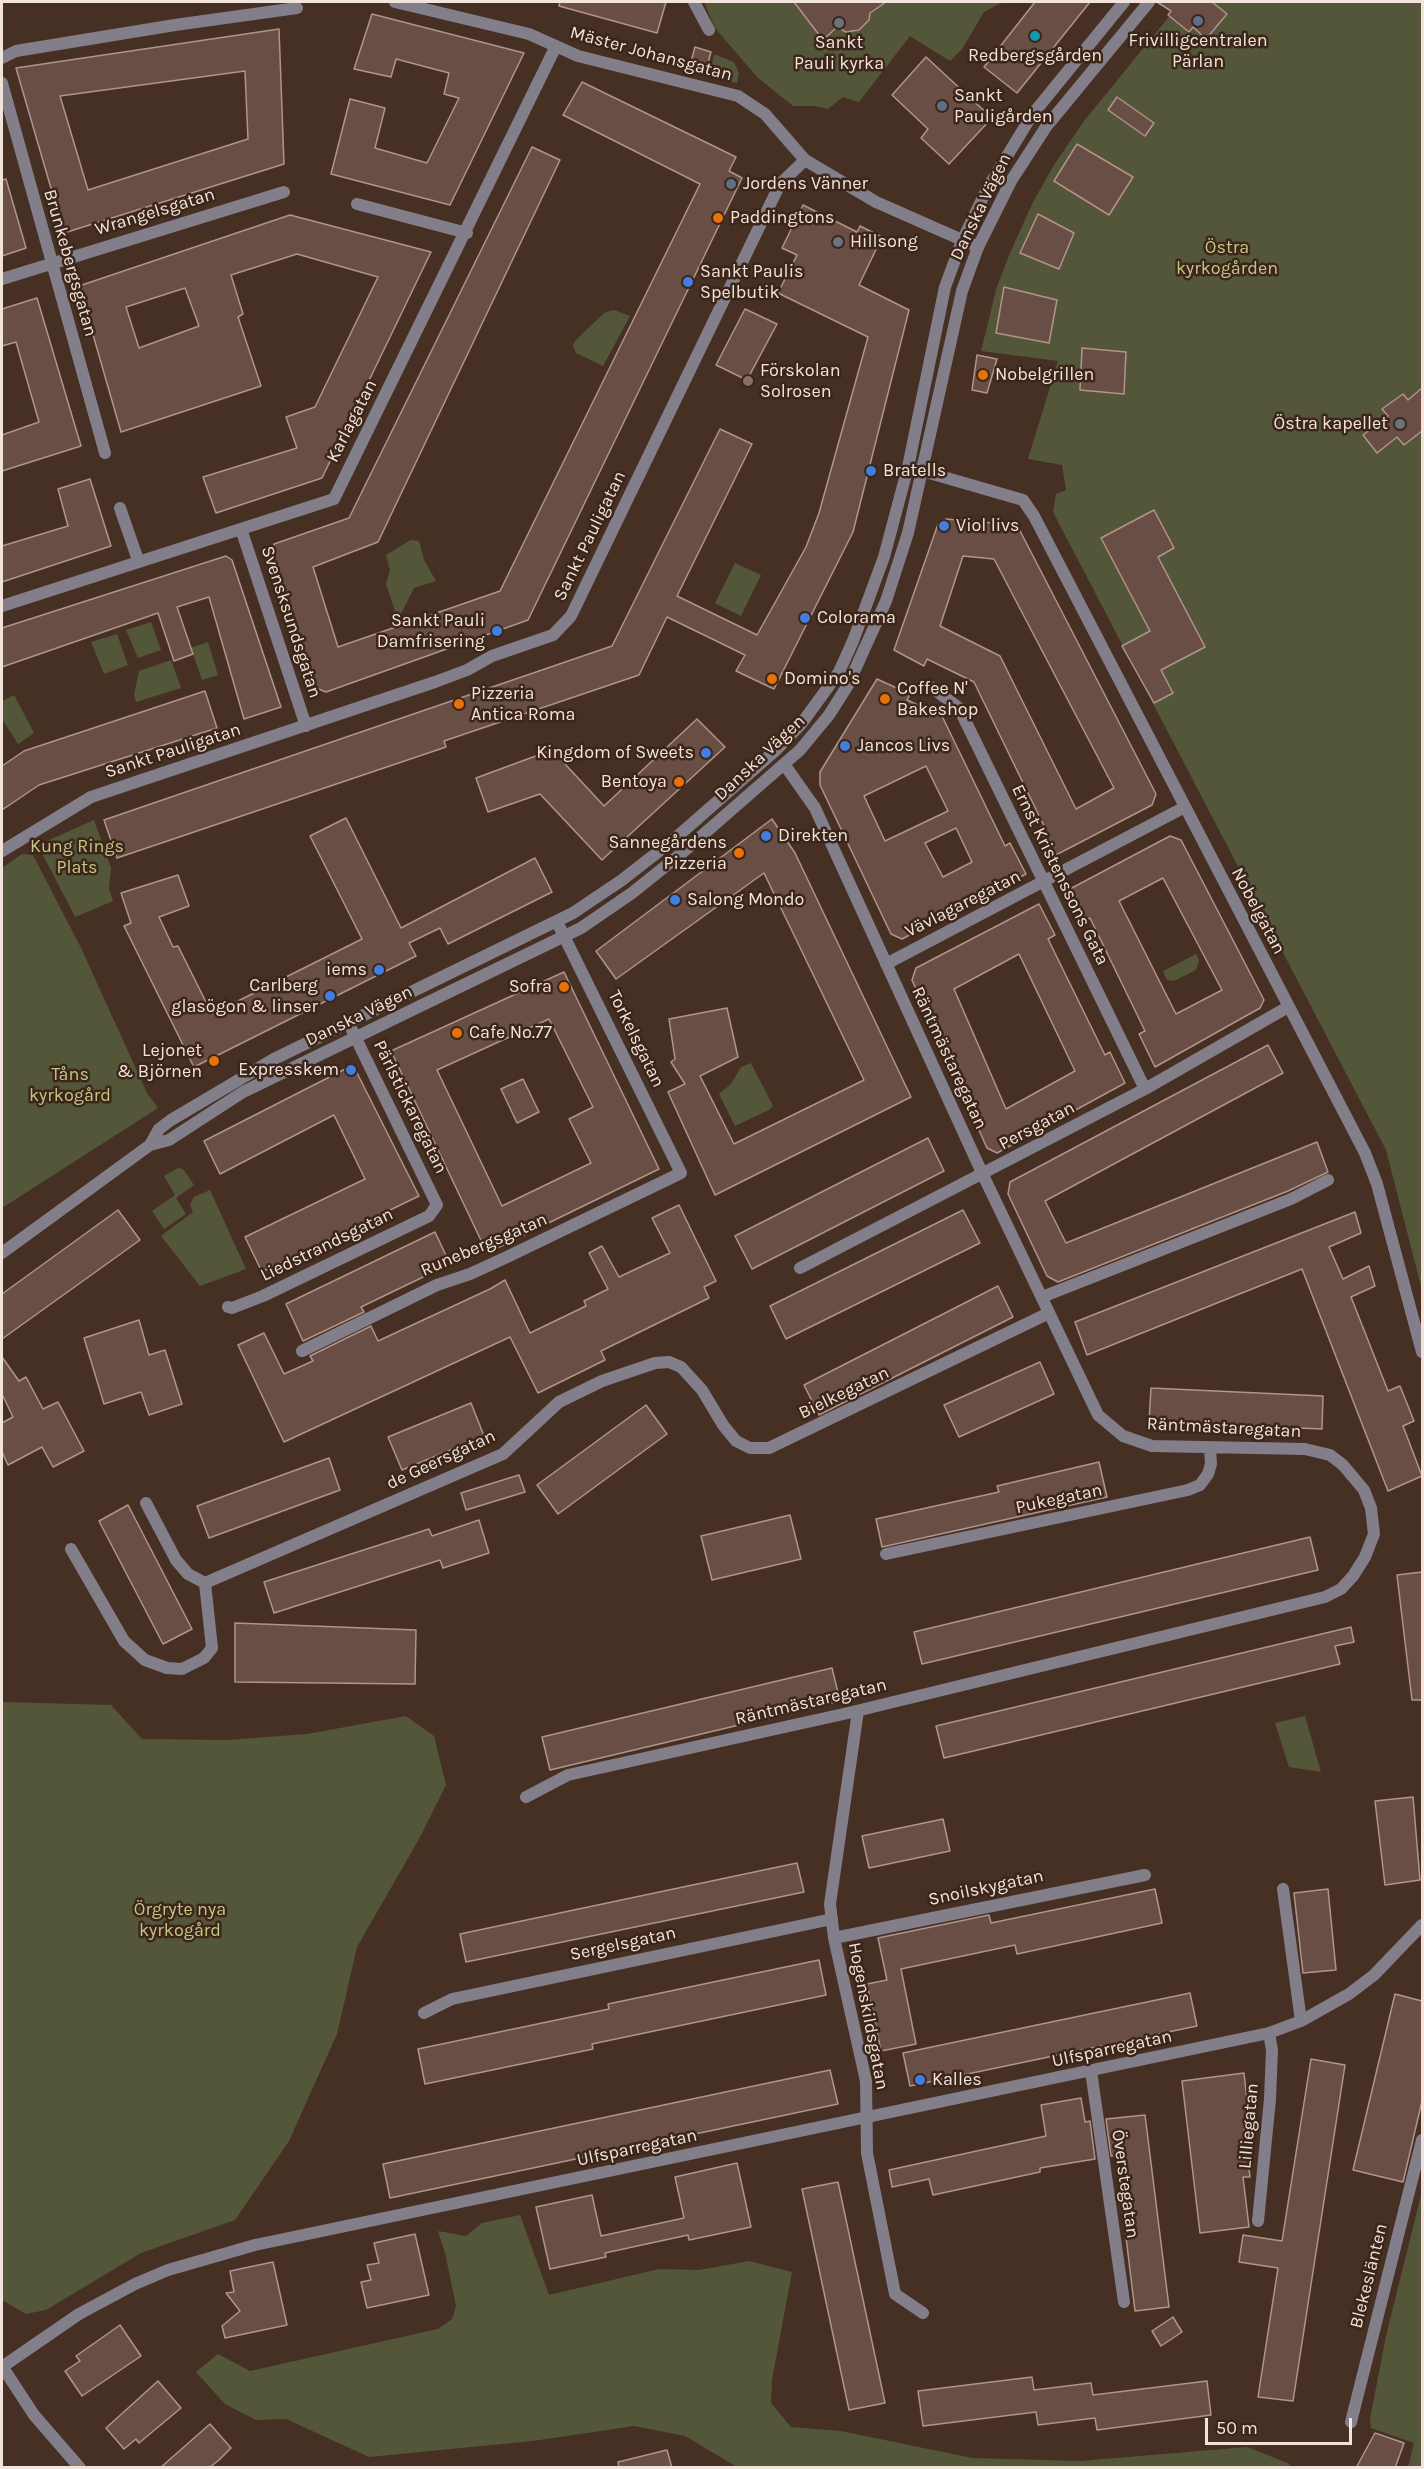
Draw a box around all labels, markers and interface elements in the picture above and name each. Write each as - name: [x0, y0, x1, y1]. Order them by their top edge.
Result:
- marker: Frivilligcentralen Pärlan: [1191, 14, 1205, 28]
- marker: Sankt Pauli kyrka: [832, 16, 846, 30]
- street label: Mäster Johansgatan: [567, 22, 735, 86]
- marker: Redbergsgården: [1028, 29, 1042, 43]
- place label: Frivilligcentralen Pärlan: [1128, 30, 1268, 72]
- place label: Sankt Pauli kyrka: [794, 32, 884, 74]
- place label: Redbergsgården: [968, 45, 1102, 67]
- place label: Sankt Pauligården: [954, 85, 1053, 128]
- marker: Sankt Pauligården: [935, 99, 949, 113]
- street label: Danska Vägen: [946, 150, 1016, 264]
- place label: Jordens Vänner: [743, 173, 868, 195]
- marker: Jordens Vänner: [724, 177, 738, 191]
- street label: Wrangelsgatan: [92, 183, 218, 241]
- street label: Brunkebergsgatan: [39, 187, 101, 339]
- place label: Paddingtons: [730, 207, 835, 229]
- marker: Paddingtons: [711, 211, 725, 225]
- place label: Hillsong: [850, 231, 918, 253]
- marker: Hillsong: [831, 235, 845, 249]
- park label: Östra kyrkogården: [1176, 237, 1278, 280]
- place label: Sankt Paulis Spelbutik: [700, 261, 803, 304]
- marker: Sankt Paulis Spelbutik: [681, 275, 695, 289]
- place label: Förskolan Solrosen: [760, 360, 841, 403]
- place label: Nobelgrillen: [995, 364, 1094, 386]
- marker: Nobelgrillen: [976, 368, 990, 382]
- marker: Förskolan Solrosen: [741, 374, 755, 388]
- street label: Karlagatan: [322, 376, 382, 466]
- place label: Östra kapellet: [1274, 413, 1388, 435]
- marker: Östra kapellet: [1393, 417, 1407, 431]
- place label: Bratells: [883, 460, 946, 482]
- marker: Bratells: [864, 464, 878, 478]
- street label: Sankt Pauligatan: [549, 468, 631, 604]
- place label: Viol livs: [956, 515, 1020, 537]
- marker: Viol livs: [937, 519, 951, 533]
- street label: Svensksundsgatan: [256, 543, 326, 701]
- place label: Colorama: [817, 607, 896, 629]
- place label: Sankt Pauli Damfrisering: [377, 610, 485, 652]
- marker: Colorama: [798, 611, 812, 625]
- marker: Sankt Pauli Damfrisering: [490, 624, 504, 638]
- place label: Domino's: [784, 668, 861, 690]
- marker: Domino's: [765, 672, 779, 686]
- place label: Coffee N' Bakeshop: [897, 678, 978, 720]
- place label: Pizzeria Antica Roma: [471, 683, 575, 726]
- marker: Coffee N' Bakeshop: [878, 692, 892, 706]
- marker: Pizzeria Antica Roma: [452, 697, 466, 711]
- street label: Danska Vägen: [710, 710, 810, 806]
- street label: Sankt Pauligatan: [102, 719, 244, 783]
- place label: Jancos Livs: [857, 735, 950, 757]
- marker: Jancos Livs: [838, 739, 852, 753]
- place label: Kingdom of Sweets: [536, 742, 694, 764]
- marker: Kingdom of Sweets: [699, 746, 713, 760]
- place label: Bentoya: [601, 771, 667, 793]
- marker: Bentoya: [672, 775, 686, 789]
- street label: Ernst Kristenssons Gata: [1007, 781, 1113, 969]
- place label: Direkten: [778, 825, 848, 847]
- marker: Direkten: [759, 829, 773, 843]
- place label: Sannegårdens Pizzeria: [608, 832, 727, 874]
- park label: Kung Rings Plats: [30, 836, 124, 878]
- marker: Sannegårdens Pizzeria: [732, 846, 746, 860]
- street label: Nobelgatan: [1226, 864, 1290, 958]
- street label: Vävlagaregatan: [902, 866, 1024, 942]
- place label: Salong Mondo: [687, 889, 804, 911]
- marker: Salong Mondo: [668, 893, 682, 907]
- place label: iems: [326, 959, 367, 981]
- marker: iems: [372, 963, 386, 977]
- place label: Carlberg glasögon & linser: [171, 975, 318, 1018]
- place label: Sofra: [509, 976, 552, 998]
- marker: Sofra: [557, 980, 571, 994]
- street label: Danska Vägen: [302, 981, 416, 1051]
- street label: Räntmästaregatan: [906, 983, 992, 1133]
- street label: Torkelsgatan: [603, 987, 669, 1091]
- marker: Carlberg glasögon & linser: [323, 989, 337, 1003]
- place label: Cafe No.77: [469, 1022, 552, 1044]
- marker: Cafe No.77: [450, 1026, 464, 1040]
- street label: Pärlstickaregatan: [368, 1037, 452, 1177]
- place label: Lejonet & Björnen: [117, 1040, 202, 1082]
- marker: Lejonet & Björnen: [207, 1054, 221, 1068]
- place label: Expresskem: [238, 1059, 339, 1081]
- marker: Expresskem: [344, 1063, 358, 1077]
- park label: Tåns kyrkogård: [29, 1064, 111, 1106]
- street label: Persgatan: [995, 1097, 1079, 1155]
- street label: Liedstrandsgatan: [257, 1204, 397, 1286]
- street label: Runebergsgatan: [417, 1209, 551, 1281]
- street label: Bielkegatan: [795, 1362, 893, 1424]
- street label: Räntmästaregatan: [1146, 1413, 1302, 1443]
- street label: de Geersgatan: [383, 1425, 499, 1495]
- street label: Pukegatan: [1014, 1479, 1104, 1519]
- street label: Räntmästaregatan: [733, 1674, 889, 1730]
- street label: Snoilskygatan: [926, 1865, 1046, 1911]
- park label: Örgryte nya kyrkogård: [134, 1899, 226, 1942]
- street label: Sergelsgatan: [568, 1922, 678, 1966]
- street label: Hogenskildsgatan: [843, 1940, 893, 2092]
- street label: Ulfsparregatan: [1050, 2026, 1174, 2072]
- place label: Kalles: [932, 2069, 982, 2091]
- marker: Kalles: [913, 2073, 927, 2087]
- street label: Lilliegatan: [1234, 2082, 1264, 2170]
- street label: Ulfsparregatan: [575, 2125, 699, 2171]
- street label: Överstegatan: [1107, 2128, 1143, 2240]
- street label: Blekeslänten: [1346, 2221, 1392, 2331]
- scale bar: [1208, 2406, 1355, 2444]
- text: 50 m: [1216, 2417, 1258, 2439]

